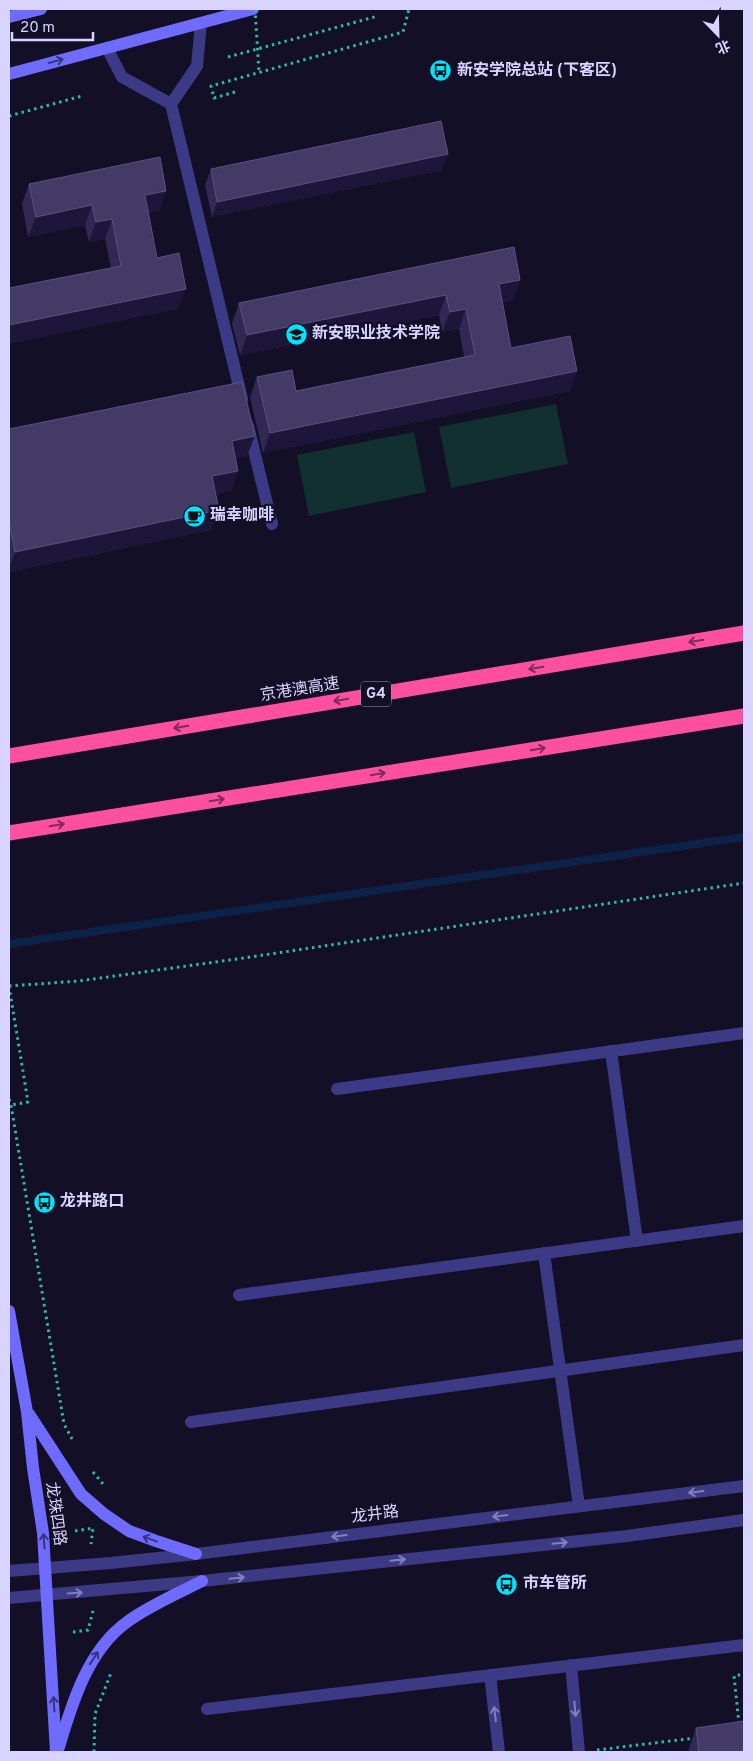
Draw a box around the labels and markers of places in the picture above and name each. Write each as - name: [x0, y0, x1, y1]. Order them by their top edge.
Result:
- bus stop icon: 新安学院总站 (下客区): [429, 59, 453, 83]
- place label: 新安学院总站 (下客区): [457, 61, 617, 81]
- school or university icon: 新安职业技术学院: [284, 322, 308, 346]
- place label: 新安职业技术学院: [312, 324, 440, 344]
- cafe icon: 瑞幸咖啡: [182, 504, 206, 528]
- place label: 瑞幸咖啡: [210, 506, 274, 526]
- bus stop icon: 龙井路口: [32, 1190, 56, 1214]
- place label: 龙井路口: [60, 1191, 124, 1212]
- bus stop icon: 市车管所: [495, 1572, 519, 1596]
- place label: 市车管所: [523, 1574, 587, 1594]

